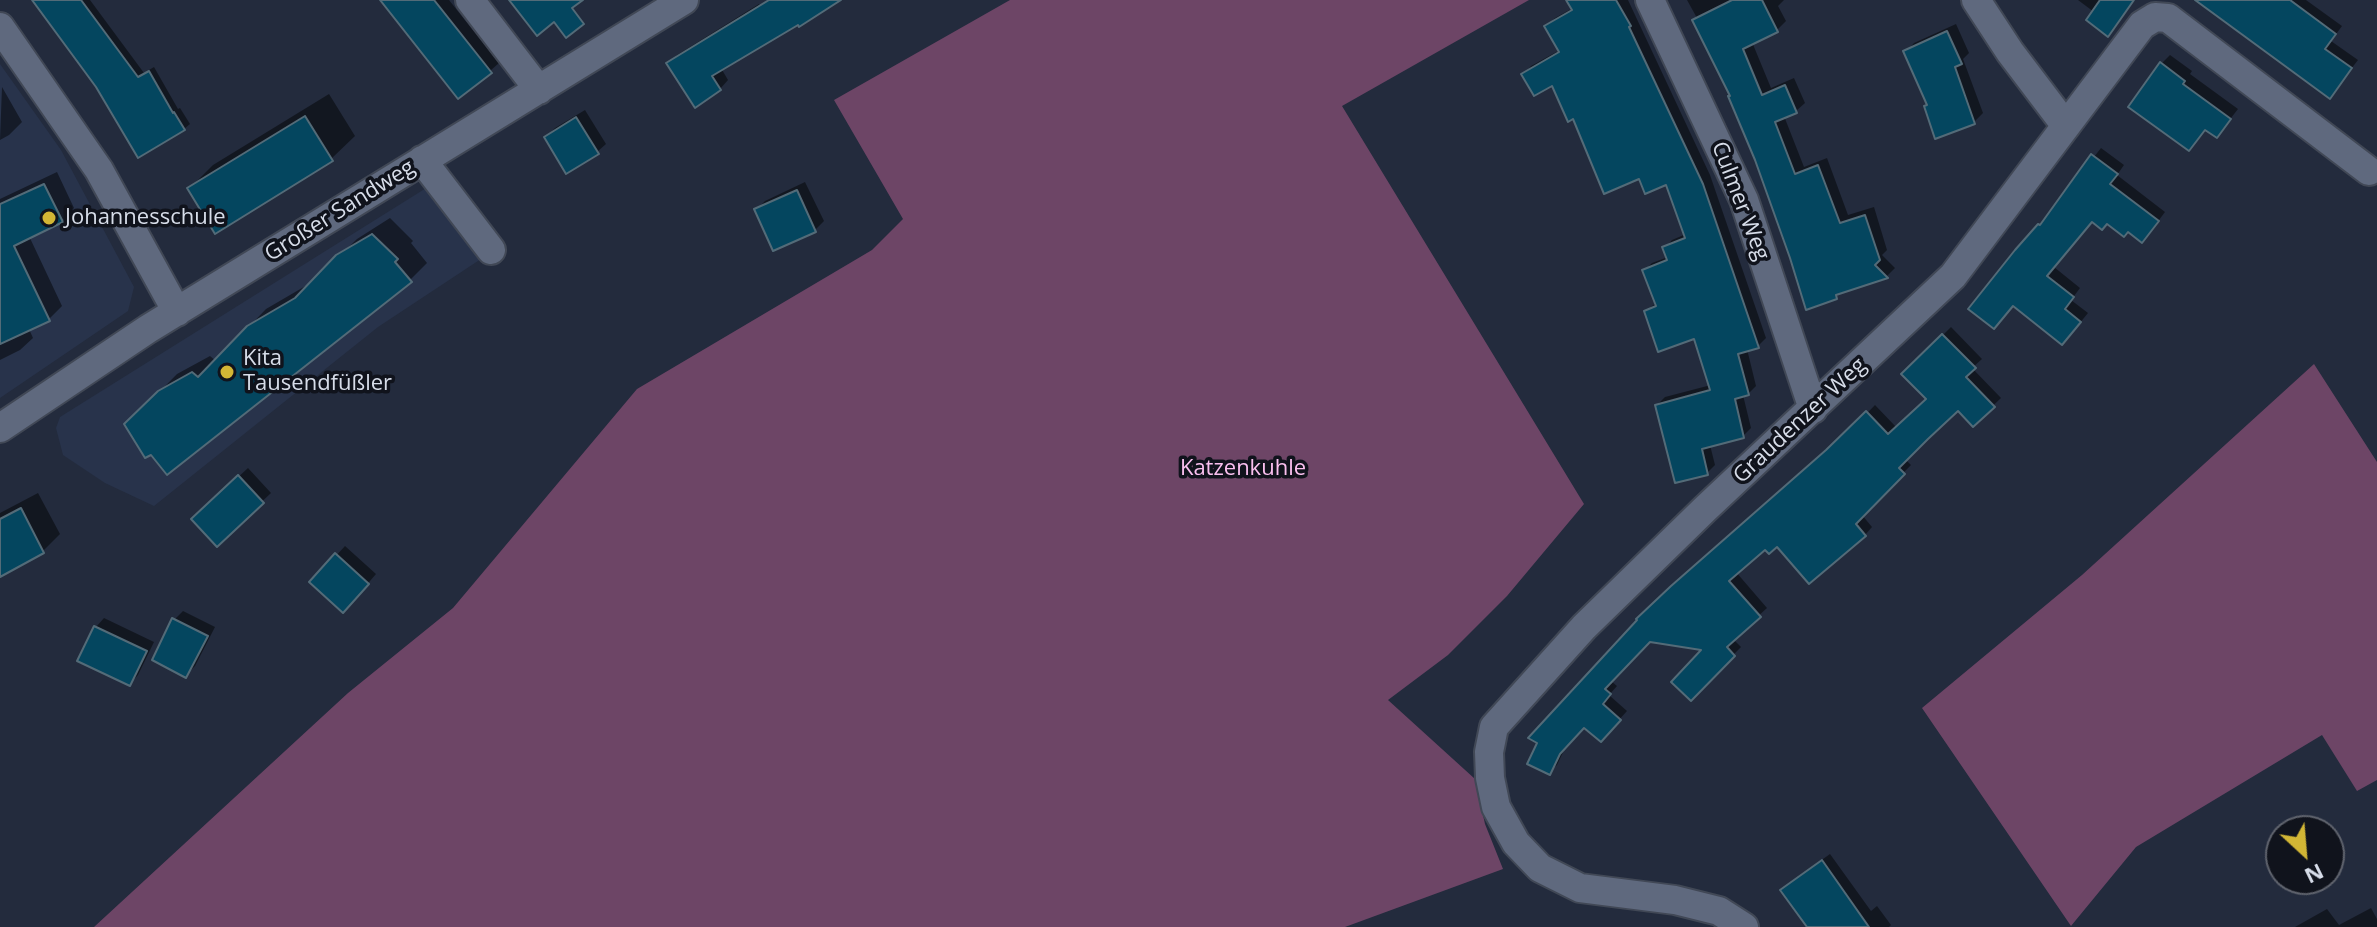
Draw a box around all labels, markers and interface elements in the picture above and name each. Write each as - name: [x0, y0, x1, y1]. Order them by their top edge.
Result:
- street label: Culmer Weg: [1705, 138, 1775, 264]
- street label: Großer Sandweg: [260, 154, 420, 268]
- place label: Johannesschule: [65, 205, 226, 231]
- marker: Johannesschule: [40, 209, 58, 227]
- place label: Kita Tausendfüßler: [243, 346, 392, 398]
- street label: Graudenzer Weg: [1728, 353, 1872, 489]
- marker: Kita Tausendfüßler: [218, 363, 236, 381]
- park label: Katzenkuhle: [1180, 456, 1306, 482]
- north arrow: [2265, 815, 2345, 895]
- text: N: [2300, 857, 2329, 892]

